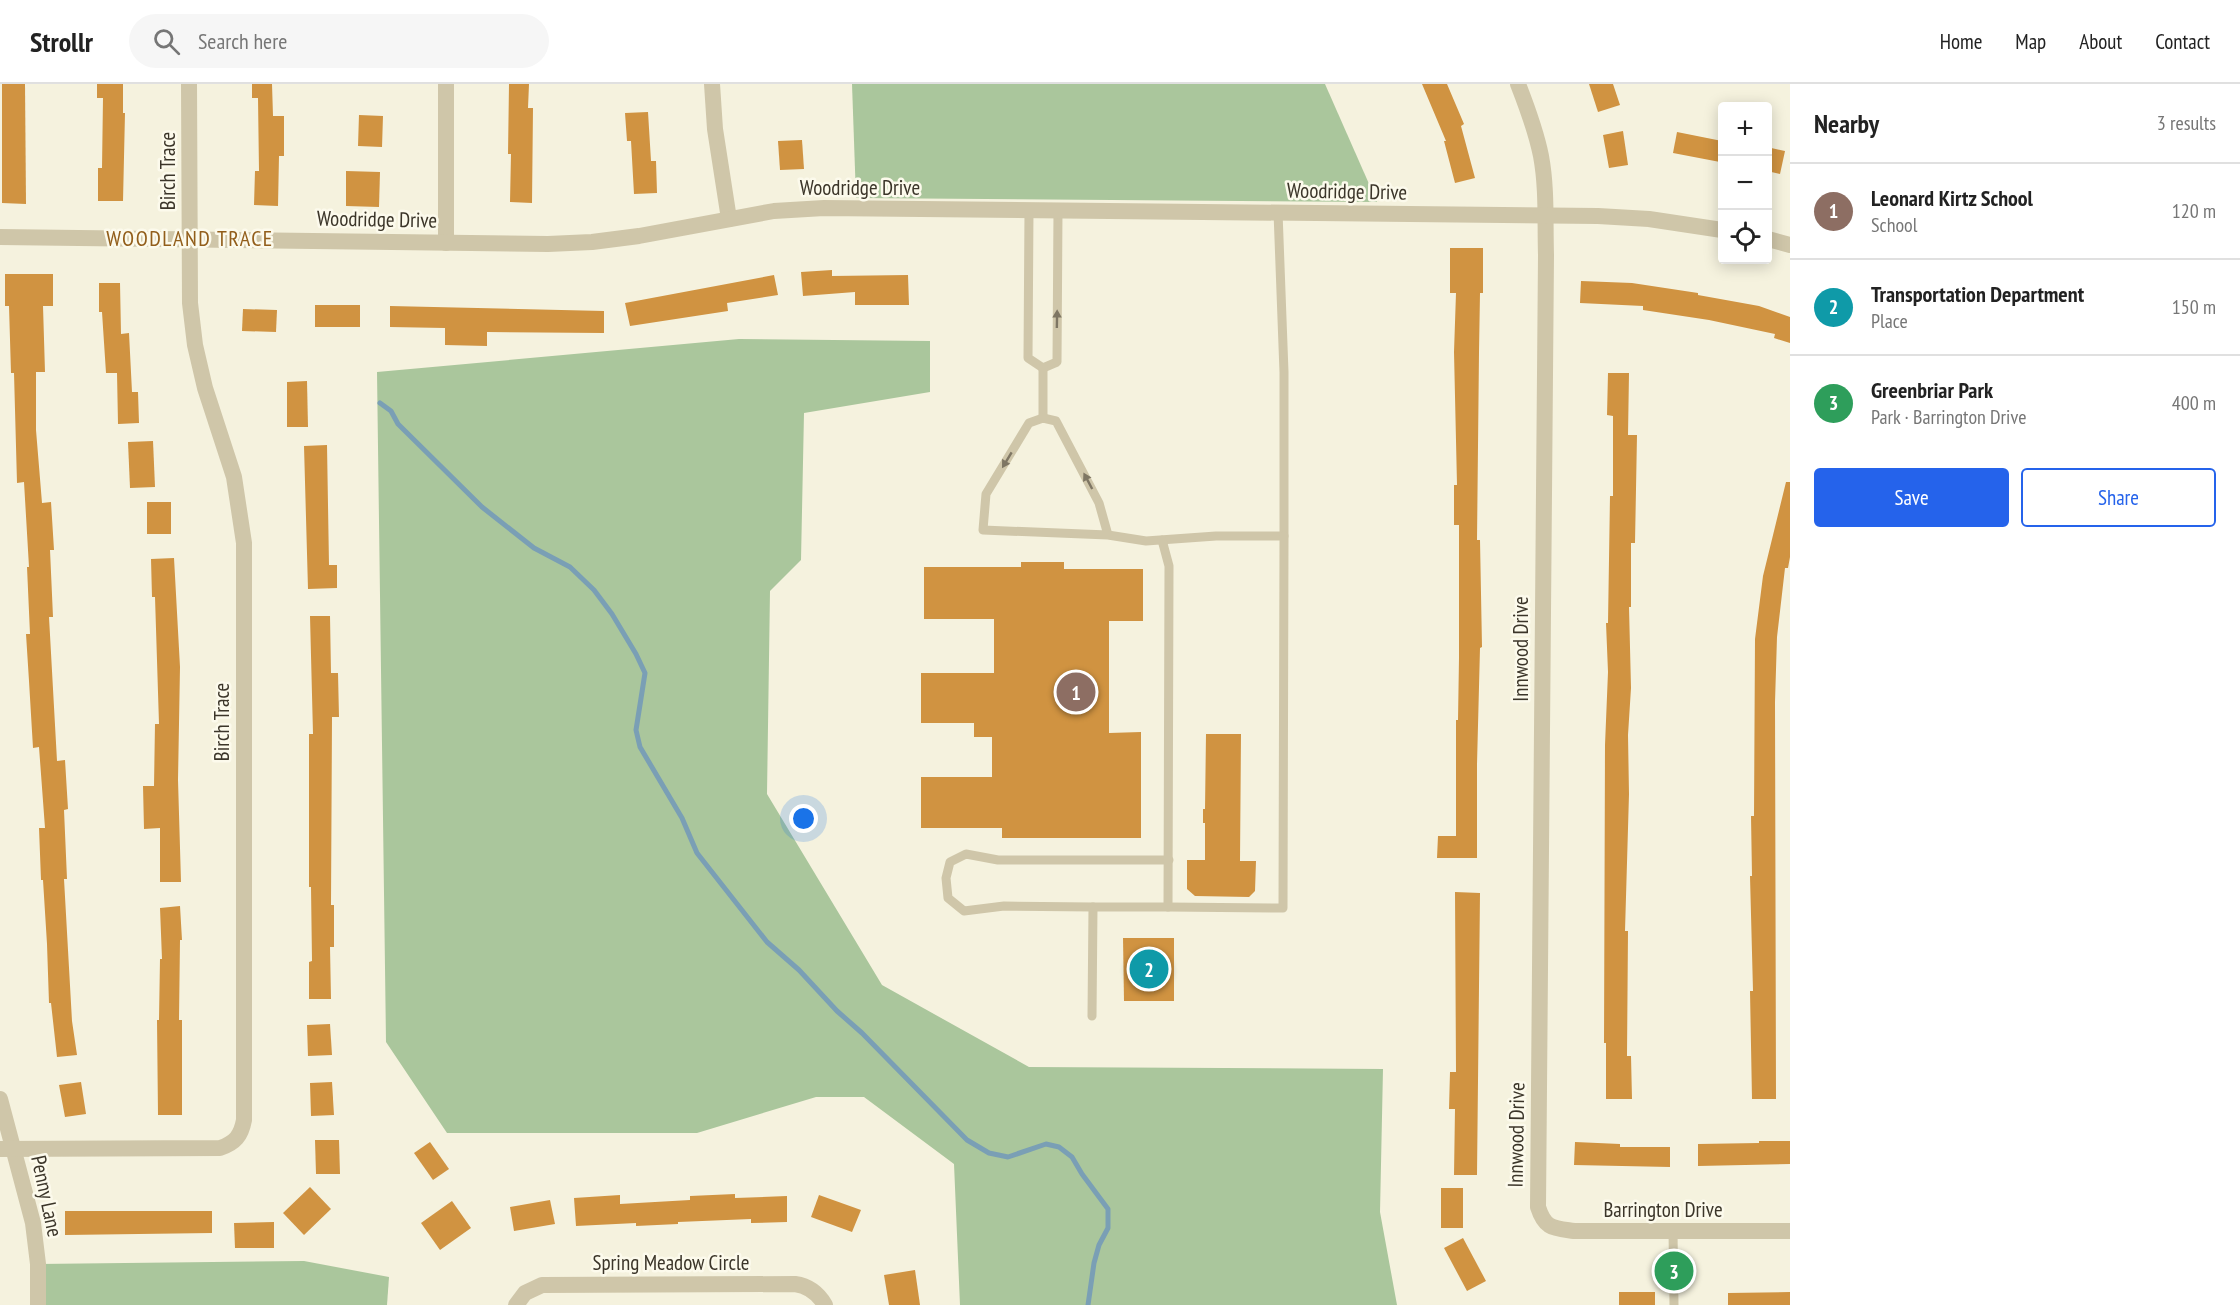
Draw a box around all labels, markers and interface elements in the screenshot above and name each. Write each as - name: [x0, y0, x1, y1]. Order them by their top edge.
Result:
- search box: [129, 14, 549, 68]
- text: Strollr: [30, 23, 93, 60]
- icon: search: [150, 25, 183, 58]
- text: Search here: [198, 27, 287, 55]
- text: Home: [1940, 28, 1982, 55]
- text: Map: [2015, 28, 2046, 55]
- text: About: [2079, 28, 2122, 55]
- text: Contact: [2155, 28, 2210, 55]
- map controls: [1718, 102, 1772, 264]
- button: +: [1718, 102, 1772, 156]
- text: Nearby: [1814, 107, 1879, 140]
- text: 3 results: [2157, 110, 2216, 136]
- street label: Birch Trace: [154, 132, 181, 210]
- button: −: [1718, 156, 1772, 210]
- street label: Woodridge Drive: [800, 174, 920, 201]
- street label: Woodridge Drive: [1287, 176, 1407, 206]
- text: Leonard Kirtz School: [1871, 184, 2033, 212]
- text: 1: [1829, 198, 1838, 224]
- text: 120 m: [2172, 198, 2216, 224]
- street label: Woodridge Drive: [317, 204, 437, 234]
- button: locate: [1718, 210, 1772, 264]
- text: School: [1871, 212, 1917, 238]
- district label: WOODLAND TRACE: [106, 224, 274, 252]
- text: Transportation Department: [1871, 280, 2084, 308]
- text: 2: [1829, 294, 1838, 320]
- text: 150 m: [2172, 294, 2216, 320]
- text: Place: [1871, 308, 1908, 334]
- one-way arrow: [1052, 309, 1062, 328]
- text: Greenbriar Park: [1871, 376, 1993, 404]
- text: 3: [1829, 390, 1838, 416]
- text: 400 m: [2172, 390, 2216, 416]
- text: Park · Barrington Drive: [1871, 404, 2026, 430]
- one-way arrow: [1001, 452, 1012, 468]
- button: Save: [1814, 468, 2009, 527]
- button: Share: [2021, 468, 2216, 527]
- one-way arrow: [1083, 472, 1093, 489]
- street label: Innwood Drive: [1507, 596, 1534, 702]
- pin: 1: [1056, 670, 1096, 714]
- street label: Birch Trace: [208, 683, 235, 761]
- your location: [789, 804, 818, 833]
- pin: 2: [1130, 946, 1168, 992]
- street label: Innwood Drive: [1502, 1082, 1530, 1188]
- street label: Penny Lane: [25, 1153, 69, 1239]
- street label: Barrington Drive: [1603, 1196, 1723, 1223]
- pin: 3: [1654, 1248, 1694, 1294]
- street label: Spring Meadow Circle: [592, 1249, 750, 1276]

